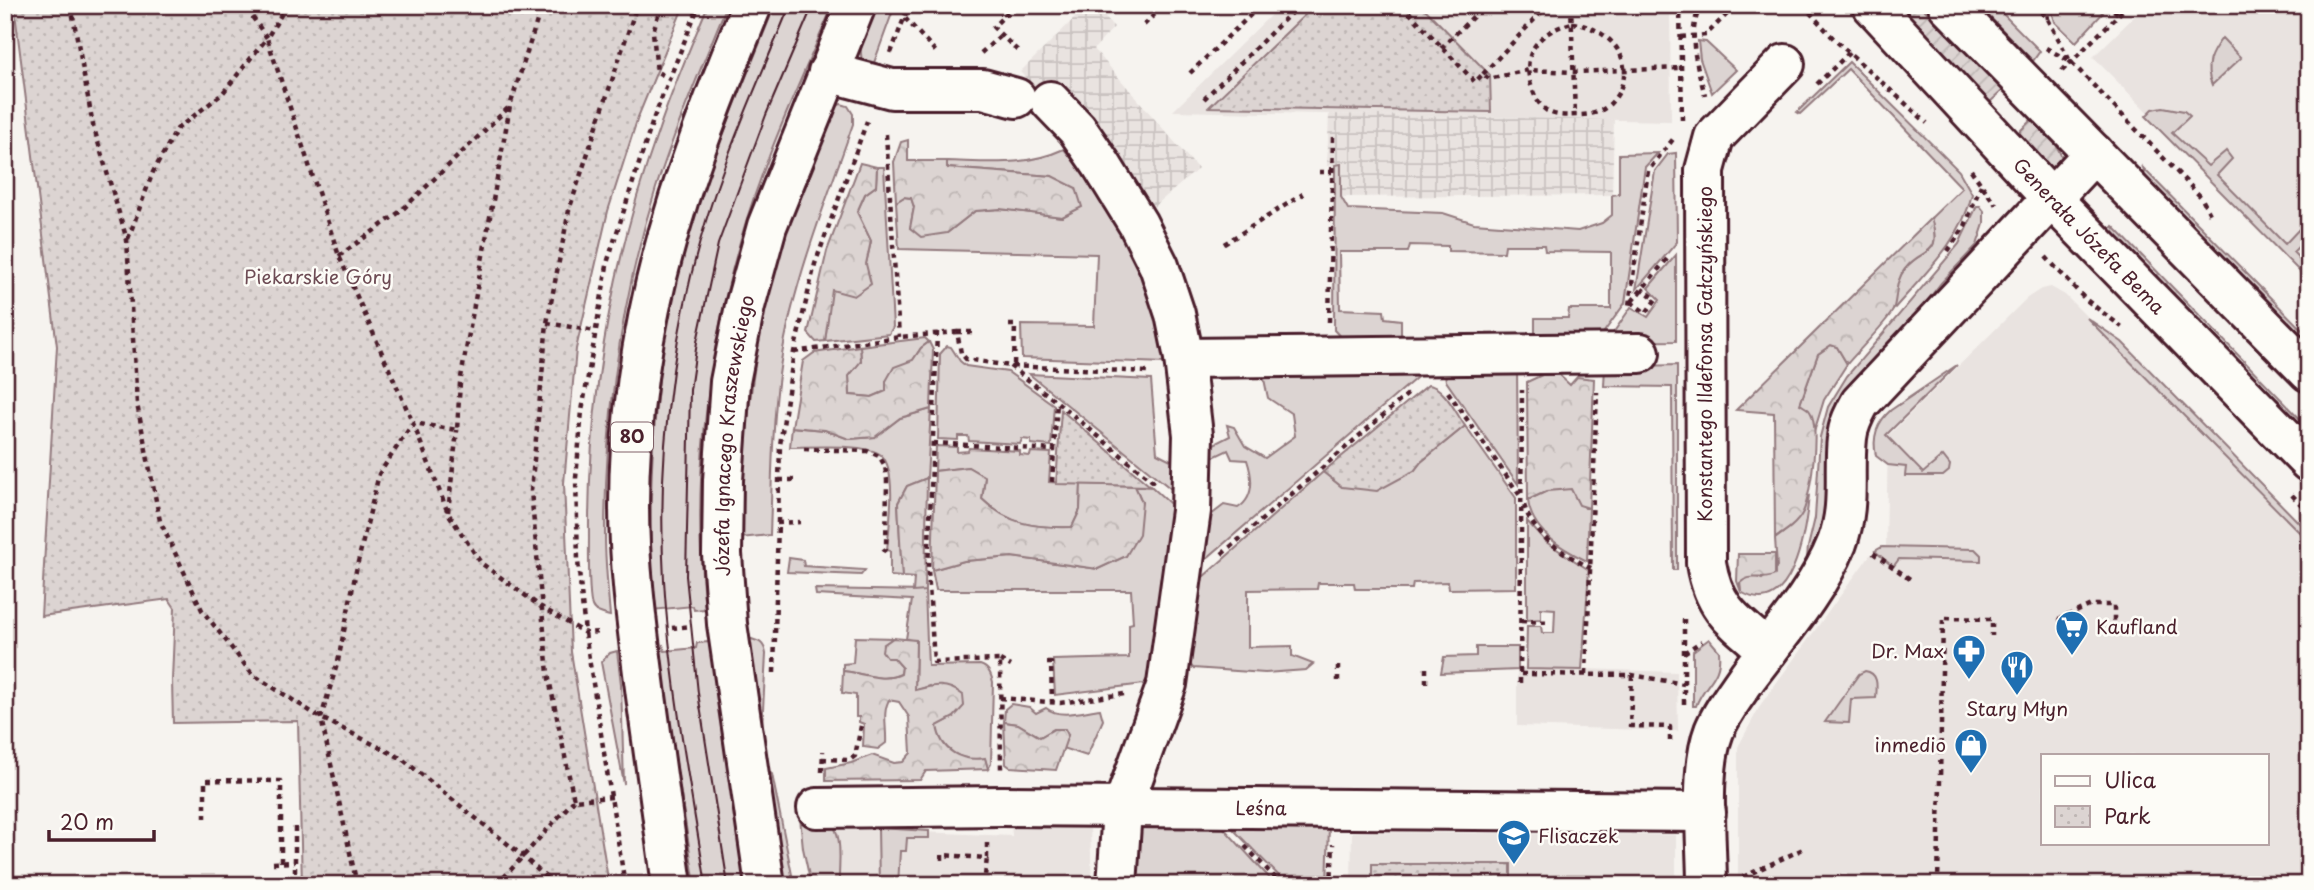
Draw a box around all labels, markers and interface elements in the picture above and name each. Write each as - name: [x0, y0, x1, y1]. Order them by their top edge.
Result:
- street label: Generała Józefa Bema: [2007, 151, 2172, 320]
- street label: Konstantego Ildefonsa Gałczyńskiego: [1690, 186, 1718, 522]
- park label: Piekarskie Góry: [244, 262, 392, 290]
- street label: Józefa Ignacego Kraszewskiego: [707, 291, 760, 578]
- road number: 80: [611, 422, 653, 452]
- supermarket icon: Kaufland: [2053, 608, 2091, 657]
- place label: Kaufland: [2096, 612, 2178, 640]
- pharmacy icon: Dr. Max: [1950, 632, 1988, 681]
- place label: Dr. Max: [1871, 636, 1944, 664]
- restaurant icon: Stary Młyn: [1998, 648, 2036, 697]
- place label: Stary Młyn: [1966, 694, 2068, 722]
- shop icon: inmedio: [1952, 726, 1990, 775]
- place label: inmedio: [1875, 730, 1946, 758]
- legend: [2041, 754, 2268, 844]
- text: Ulica: [2104, 763, 2157, 795]
- street label: Leśna: [1235, 793, 1287, 821]
- scale bar: [49, 799, 154, 843]
- text: Park: [2104, 799, 2151, 831]
- text: 20 m: [60, 805, 114, 837]
- school or university icon: Flisaczek: [1495, 817, 1533, 866]
- place label: Flisaczek: [1538, 821, 1619, 849]

